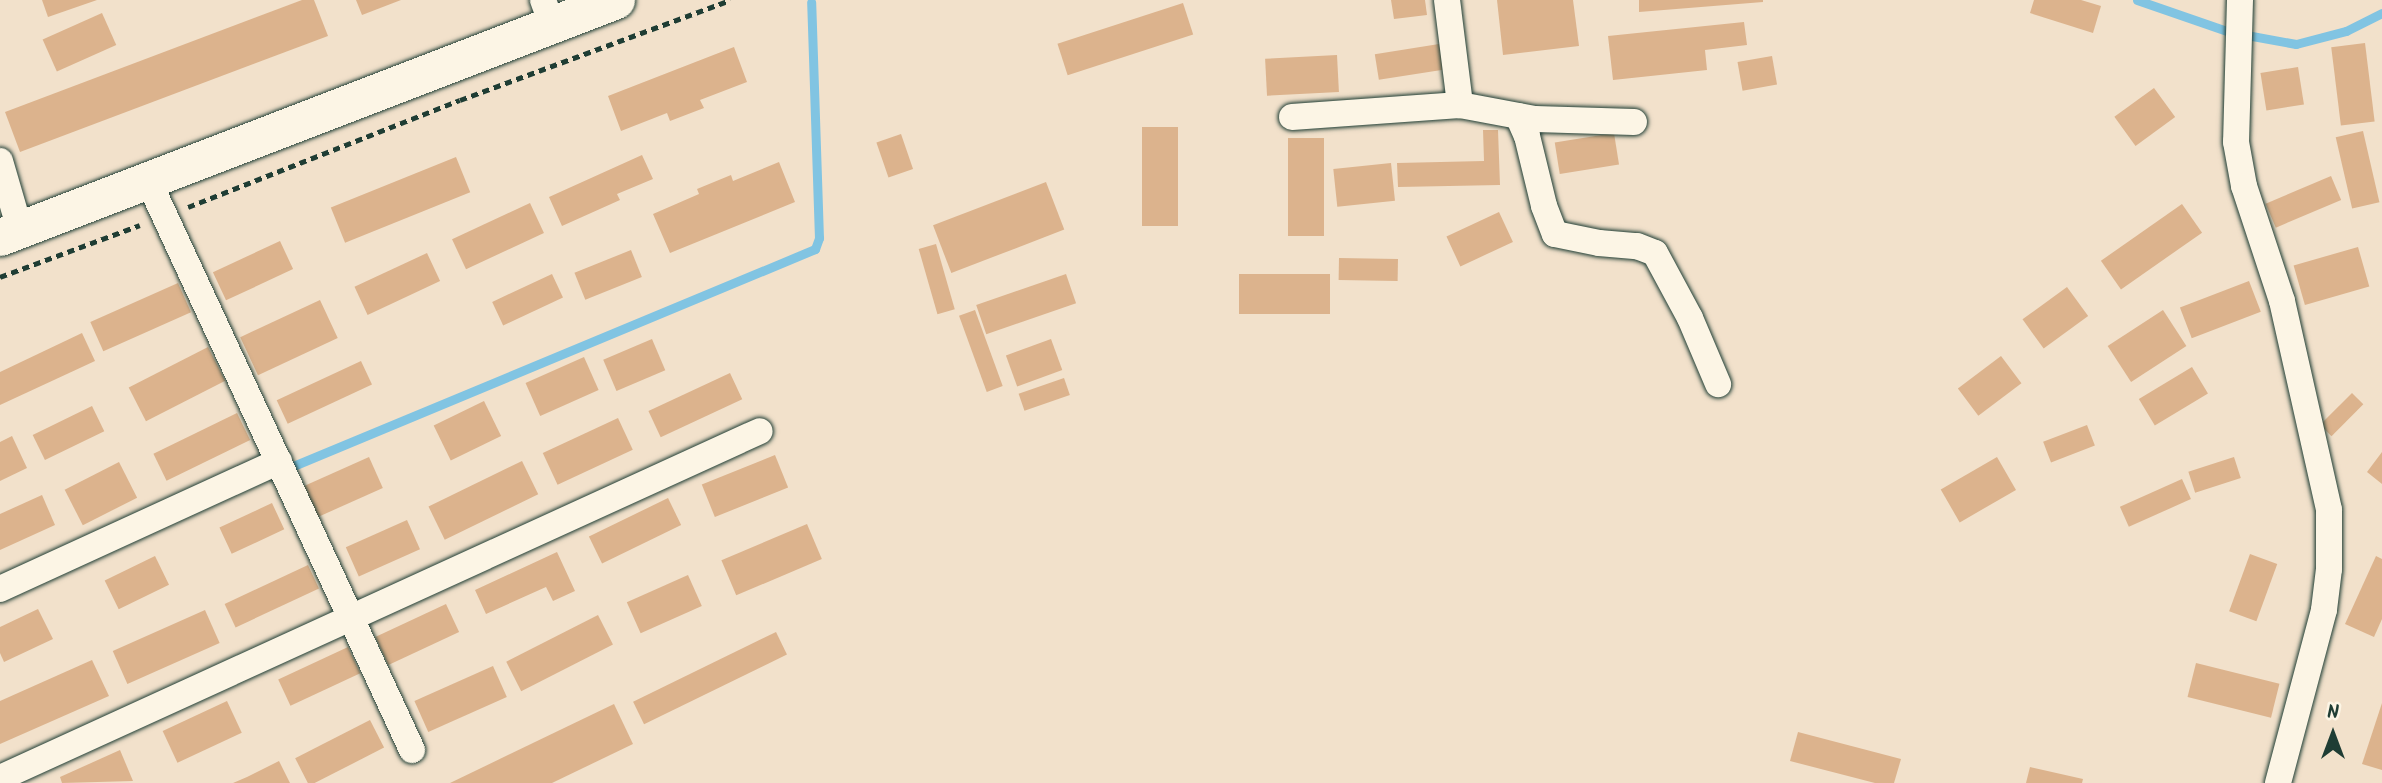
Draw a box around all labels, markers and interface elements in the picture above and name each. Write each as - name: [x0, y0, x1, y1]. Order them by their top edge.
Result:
- text: N: [2327, 698, 2339, 728]
- north arrow: [2298, 699, 2368, 769]

